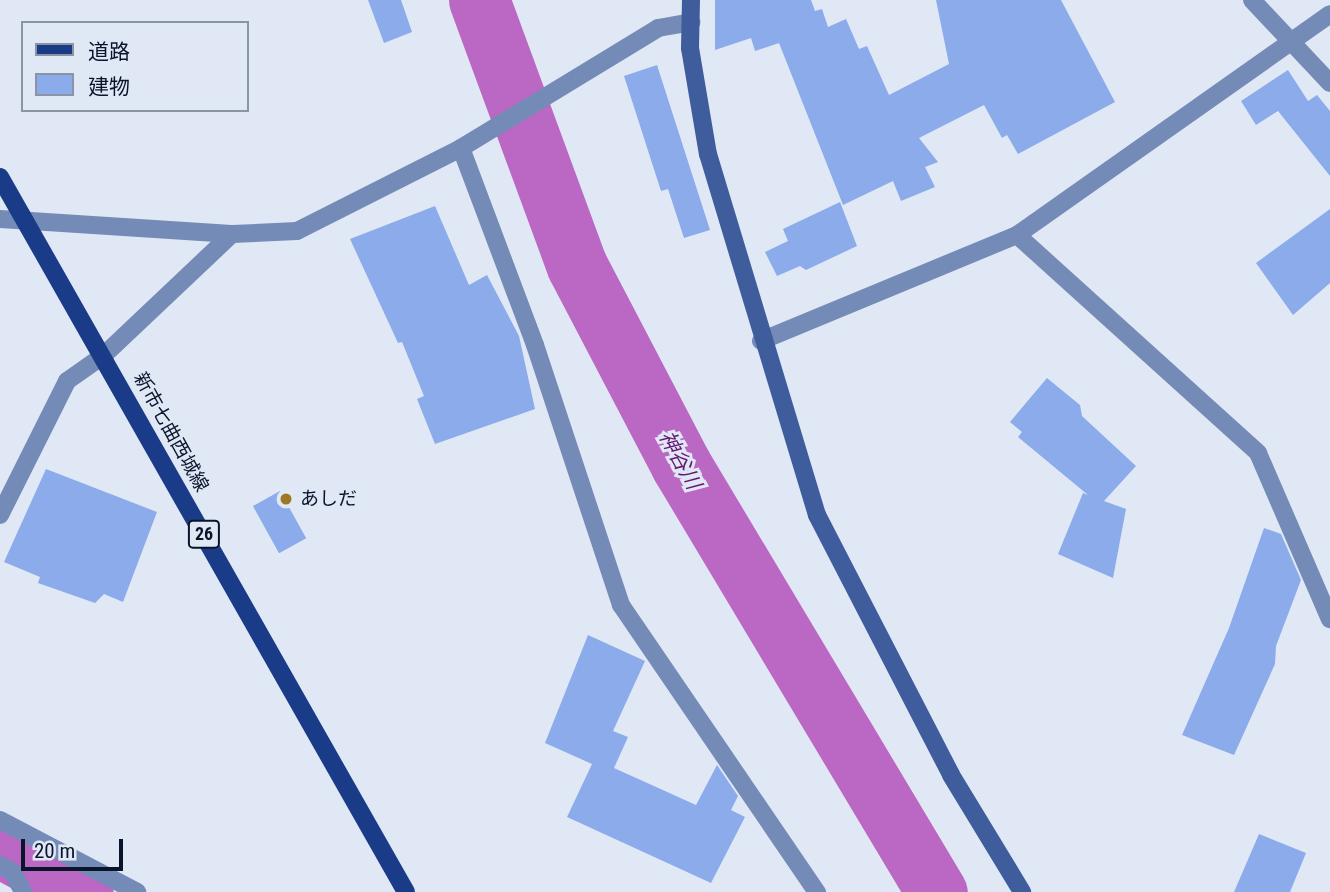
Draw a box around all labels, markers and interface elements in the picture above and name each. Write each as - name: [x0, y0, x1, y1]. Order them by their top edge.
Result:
- legend: [21, 21, 248, 112]
- text: 道路: [88, 40, 130, 64]
- text: 建物: [88, 75, 130, 99]
- street label: 新市七曲西城線: [129, 368, 213, 496]
- water label: 神谷川: [654, 426, 706, 494]
- place label: あしだ: [300, 488, 357, 510]
- marker: あしだ: [278, 491, 294, 507]
- road number: 26: [186, 520, 222, 548]
- scale bar: [24, 826, 126, 870]
- text: 20 m: [34, 839, 75, 863]

